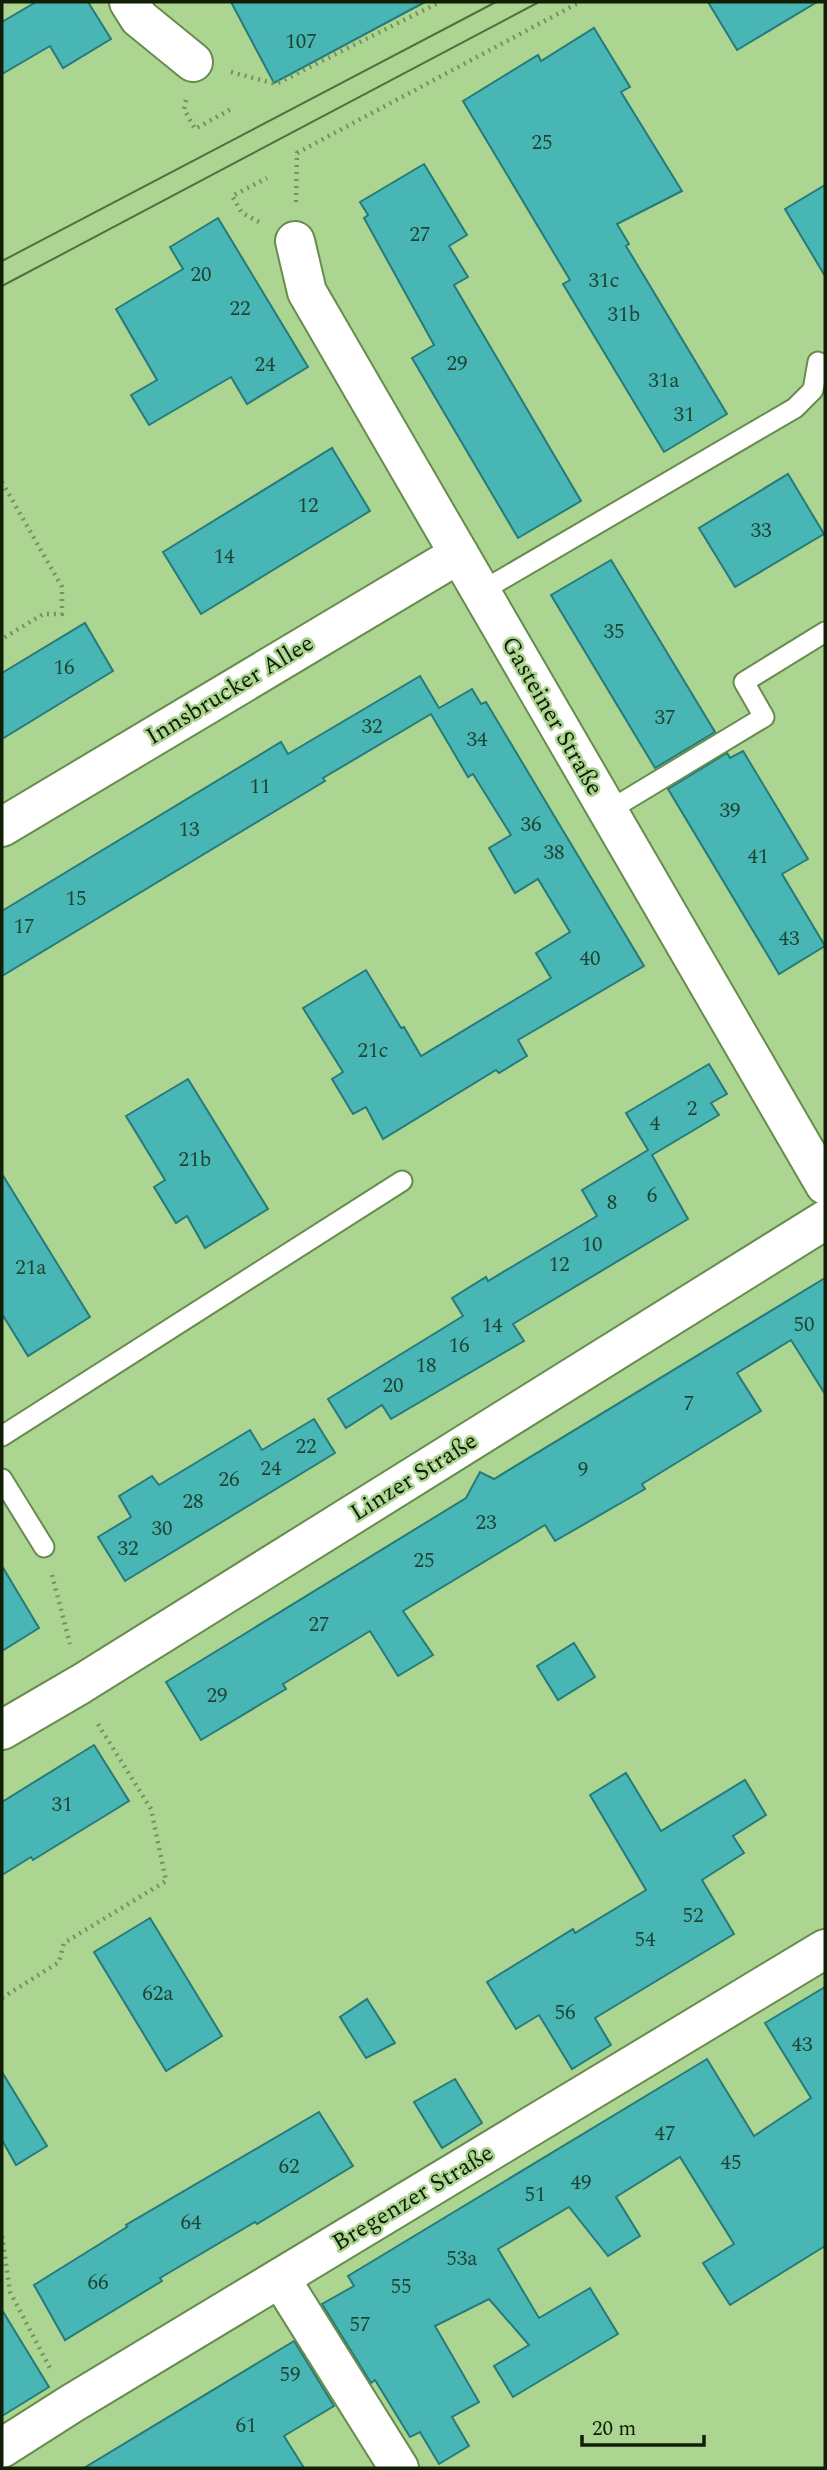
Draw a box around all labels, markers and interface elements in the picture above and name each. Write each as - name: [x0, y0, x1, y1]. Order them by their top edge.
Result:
- house number: 107: [285, 26, 317, 58]
- house number: 25: [532, 127, 553, 159]
- house number: 27: [410, 219, 431, 251]
- house number: 20: [191, 259, 212, 291]
- house number: 31c: [588, 265, 620, 297]
- house number: 22: [230, 293, 251, 325]
- house number: 31b: [608, 299, 640, 331]
- house number: 29: [447, 348, 468, 380]
- house number: 24: [255, 349, 276, 381]
- house number: 31a: [648, 365, 680, 397]
- house number: 31: [674, 399, 695, 431]
- house number: 12: [298, 490, 319, 522]
- house number: 33: [751, 515, 772, 547]
- house number: 14: [214, 541, 235, 573]
- house number: 35: [604, 616, 625, 648]
- street label: Innsbrucker Allee: [139, 626, 321, 754]
- street label: Gasteiner Straße: [492, 630, 612, 802]
- house number: 16: [54, 652, 75, 684]
- house number: 37: [655, 702, 676, 734]
- house number: 32: [362, 711, 383, 743]
- house number: 34: [467, 724, 488, 756]
- house number: 11: [250, 771, 271, 803]
- house number: 39: [720, 795, 741, 827]
- house number: 36: [521, 809, 542, 841]
- house number: 13: [179, 814, 200, 846]
- house number: 38: [544, 837, 565, 869]
- house number: 41: [748, 841, 769, 873]
- house number: 15: [66, 883, 87, 915]
- house number: 17: [14, 911, 35, 943]
- house number: 43: [779, 923, 800, 955]
- house number: 40: [580, 943, 601, 975]
- house number: 21c: [357, 1035, 389, 1067]
- house number: 2: [687, 1093, 697, 1125]
- house number: 4: [650, 1108, 661, 1140]
- house number: 21b: [179, 1144, 211, 1176]
- house number: 6: [647, 1180, 657, 1212]
- house number: 8: [607, 1187, 617, 1219]
- house number: 10: [582, 1229, 603, 1261]
- house number: 12: [549, 1249, 570, 1281]
- house number: 21a: [15, 1252, 47, 1284]
- house number: 50: [794, 1309, 815, 1341]
- house number: 14: [482, 1310, 503, 1342]
- house number: 16: [449, 1330, 470, 1362]
- house number: 18: [416, 1350, 437, 1382]
- house number: 20: [383, 1370, 404, 1402]
- house number: 7: [684, 1388, 694, 1420]
- street label: Linzer Straße: [343, 1423, 485, 1531]
- house number: 22: [296, 1431, 317, 1463]
- house number: 24: [261, 1453, 282, 1485]
- house number: 9: [578, 1454, 588, 1486]
- house number: 26: [219, 1464, 240, 1496]
- house number: 28: [183, 1486, 204, 1518]
- house number: 23: [476, 1507, 497, 1539]
- house number: 30: [152, 1513, 173, 1545]
- house number: 32: [118, 1533, 139, 1565]
- house number: 25: [414, 1545, 435, 1577]
- house number: 27: [309, 1609, 330, 1641]
- house number: 29: [207, 1680, 228, 1712]
- house number: 31: [52, 1789, 73, 1821]
- house number: 52: [683, 1900, 704, 1932]
- house number: 54: [635, 1924, 656, 1956]
- house number: 62a: [142, 1978, 174, 2010]
- house number: 56: [555, 1997, 576, 2029]
- house number: 43: [792, 2029, 813, 2061]
- house number: 47: [655, 2118, 676, 2150]
- street label: Bregenzer Straße: [325, 2135, 501, 2261]
- house number: 45: [721, 2147, 742, 2179]
- house number: 62: [279, 2151, 300, 2183]
- house number: 49: [571, 2167, 592, 2199]
- house number: 51: [525, 2179, 546, 2211]
- house number: 64: [181, 2207, 202, 2239]
- house number: 53a: [446, 2243, 478, 2275]
- house number: 66: [88, 2267, 109, 2299]
- house number: 55: [391, 2271, 412, 2303]
- house number: 57: [350, 2309, 371, 2341]
- house number: 59: [280, 2359, 301, 2391]
- scale bar: [582, 2404, 704, 2448]
- house number: 61: [236, 2410, 257, 2442]
- text: 20 m: [592, 2413, 636, 2445]

